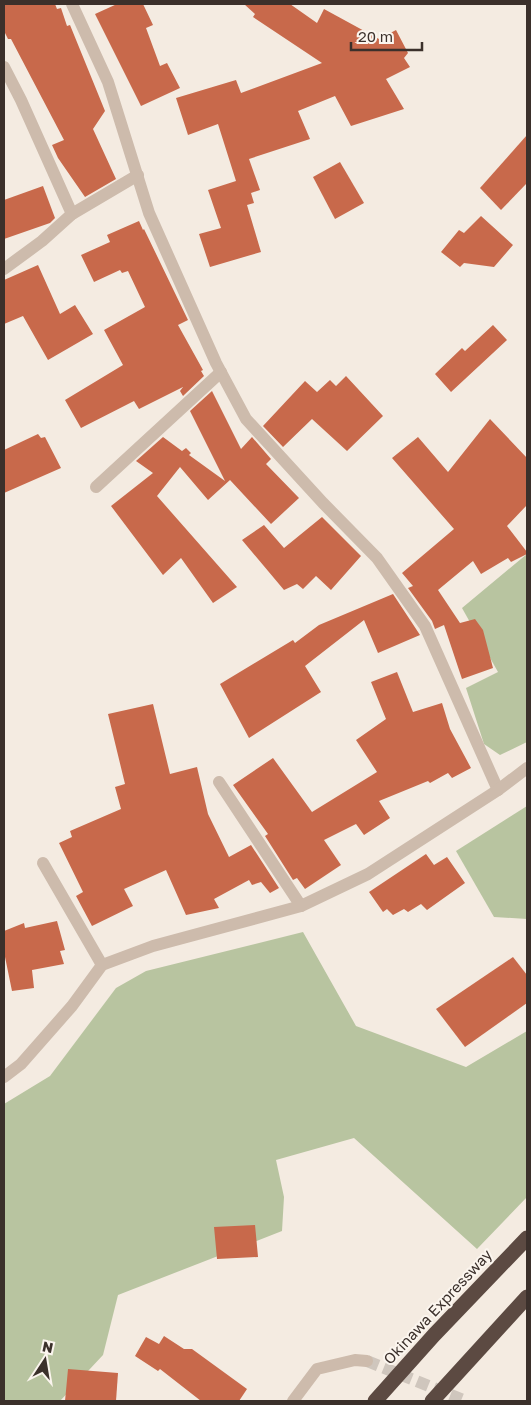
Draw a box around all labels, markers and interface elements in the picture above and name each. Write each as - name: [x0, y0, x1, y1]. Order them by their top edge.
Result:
- scale bar: [351, 20, 422, 52]
- text: 20 m: [358, 27, 393, 45]
- street label: Okinawa Expressway: [379, 1245, 496, 1368]
- north arrow: [20, 1335, 70, 1385]
- text: N: [41, 1337, 55, 1356]

